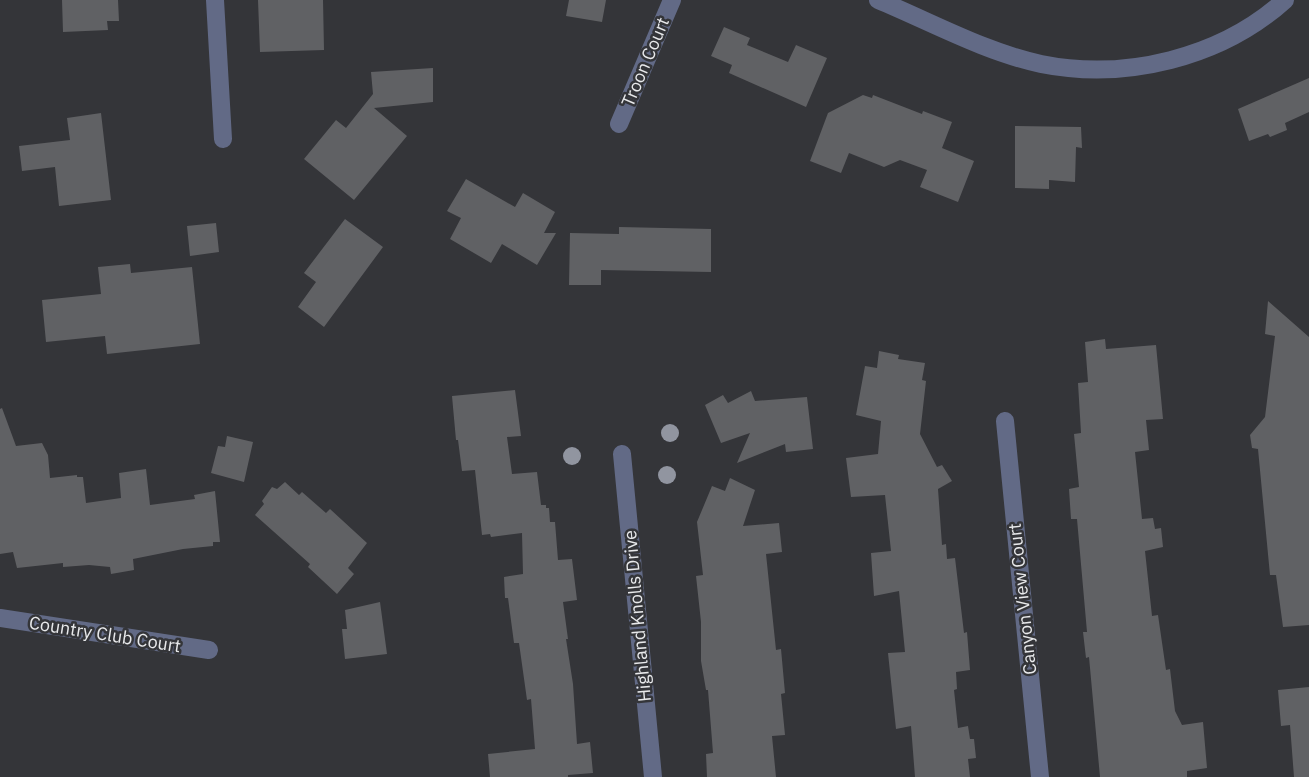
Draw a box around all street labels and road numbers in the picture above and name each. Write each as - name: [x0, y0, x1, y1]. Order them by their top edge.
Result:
- street label: Troon Court: [616, 14, 674, 110]
- street label: Canyon View Court: [1003, 522, 1041, 676]
- street label: Highland Knolls Drive: [618, 529, 656, 703]
- street label: Country Club Court: [27, 611, 183, 657]

